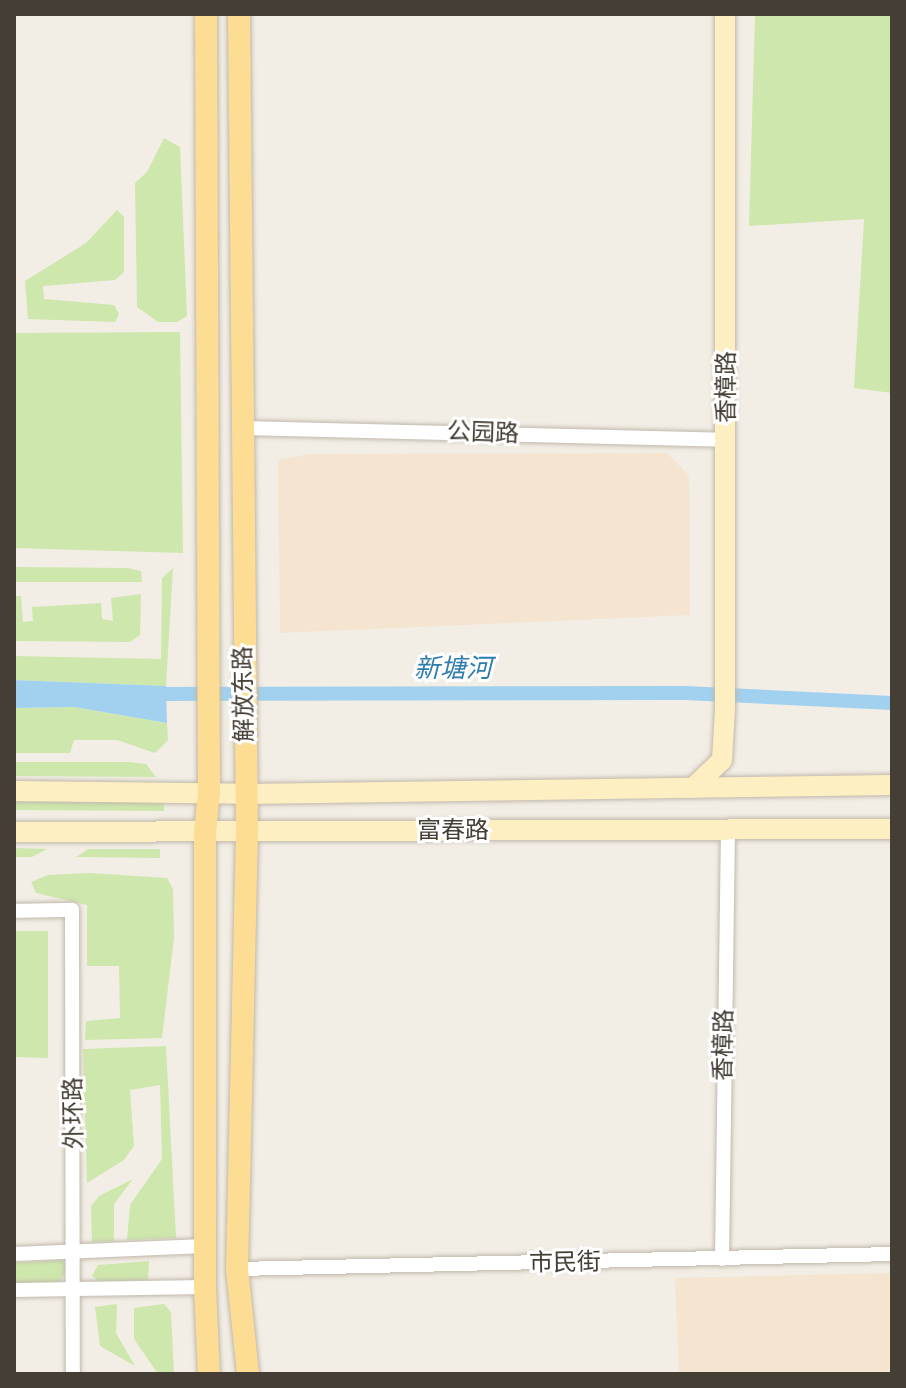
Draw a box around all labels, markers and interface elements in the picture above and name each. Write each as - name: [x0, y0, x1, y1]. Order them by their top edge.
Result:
- street label: 香樟路: [713, 351, 741, 423]
- street label: 公园路: [447, 417, 519, 449]
- street label: 解放东路: [229, 646, 259, 742]
- water label: 新塘河: [414, 653, 492, 685]
- street label: 富春路: [417, 817, 489, 845]
- street label: 香樟路: [709, 1009, 739, 1081]
- street label: 外环路: [59, 1077, 89, 1149]
- street label: 市民街: [529, 1248, 601, 1278]

